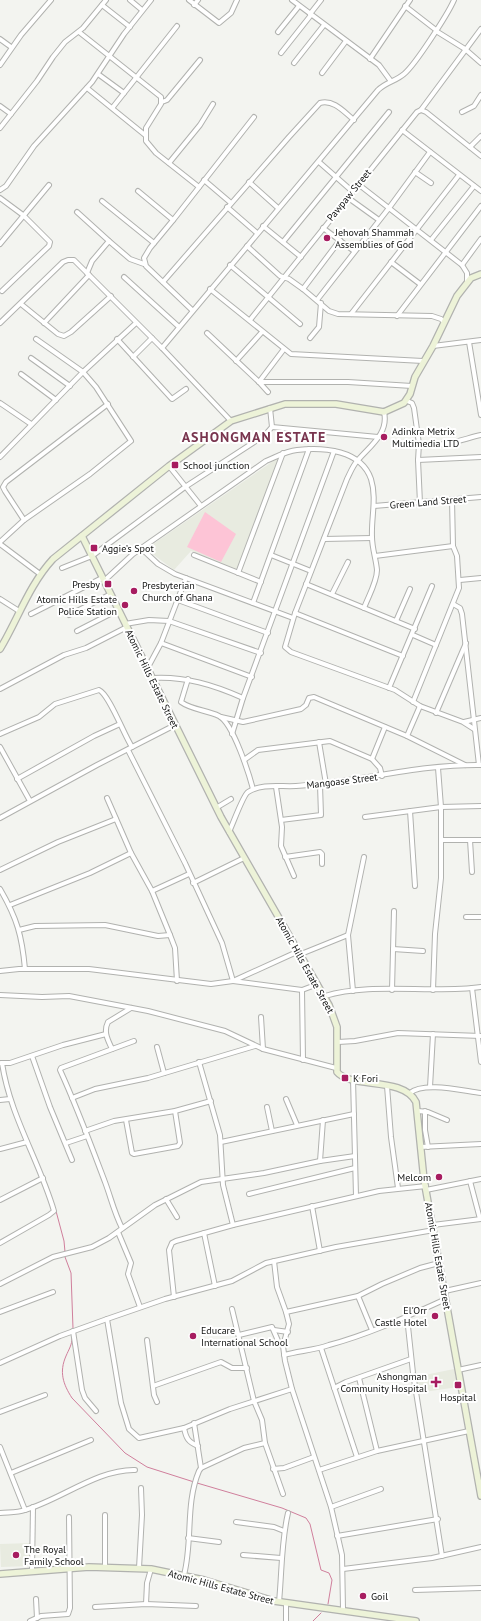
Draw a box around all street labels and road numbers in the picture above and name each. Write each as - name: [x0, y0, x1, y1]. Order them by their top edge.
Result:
- street label: Pawpaw Street: [324, 166, 374, 224]
- street label: Green Land Street: [389, 492, 467, 512]
- street label: Atomic Hills Estate Street: [122, 627, 182, 731]
- street label: Mangoase Street: [306, 770, 379, 792]
- street label: Atomic Hills Estate Street: [273, 914, 337, 1016]
- street label: Atomic Hills Estate Street: [422, 1201, 454, 1311]
- street label: Atomic Hills Estate Street: [167, 1567, 276, 1608]

